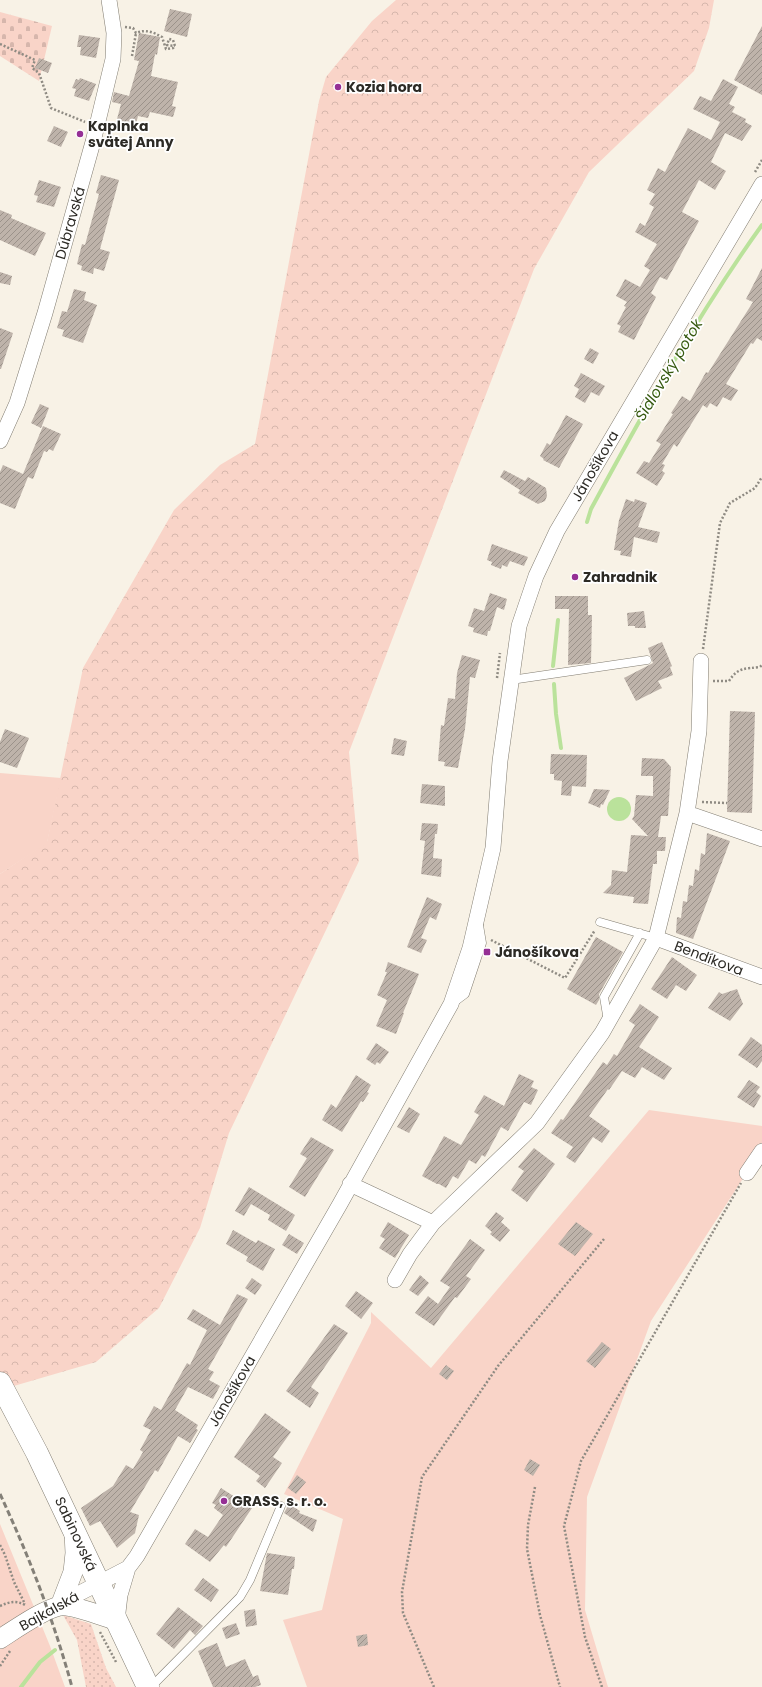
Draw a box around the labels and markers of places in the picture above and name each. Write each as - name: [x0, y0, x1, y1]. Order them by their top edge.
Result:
- place label: Kozia hora: [346, 77, 422, 97]
- marker: Kozia hora: [333, 82, 343, 92]
- place label: Kaplnka svätej Anny: [88, 116, 174, 152]
- marker: Kaplnka svätej Anny: [75, 129, 85, 139]
- place label: Zahradnik: [583, 567, 658, 587]
- marker: Zahradnik: [570, 572, 580, 582]
- place label: Jánošíkova: [495, 942, 579, 962]
- marker: Jánošíkova: [482, 947, 492, 957]
- place label: GRASS, s. r. o.: [232, 1491, 327, 1511]
- marker: GRASS, s. r. o.: [219, 1496, 229, 1506]

